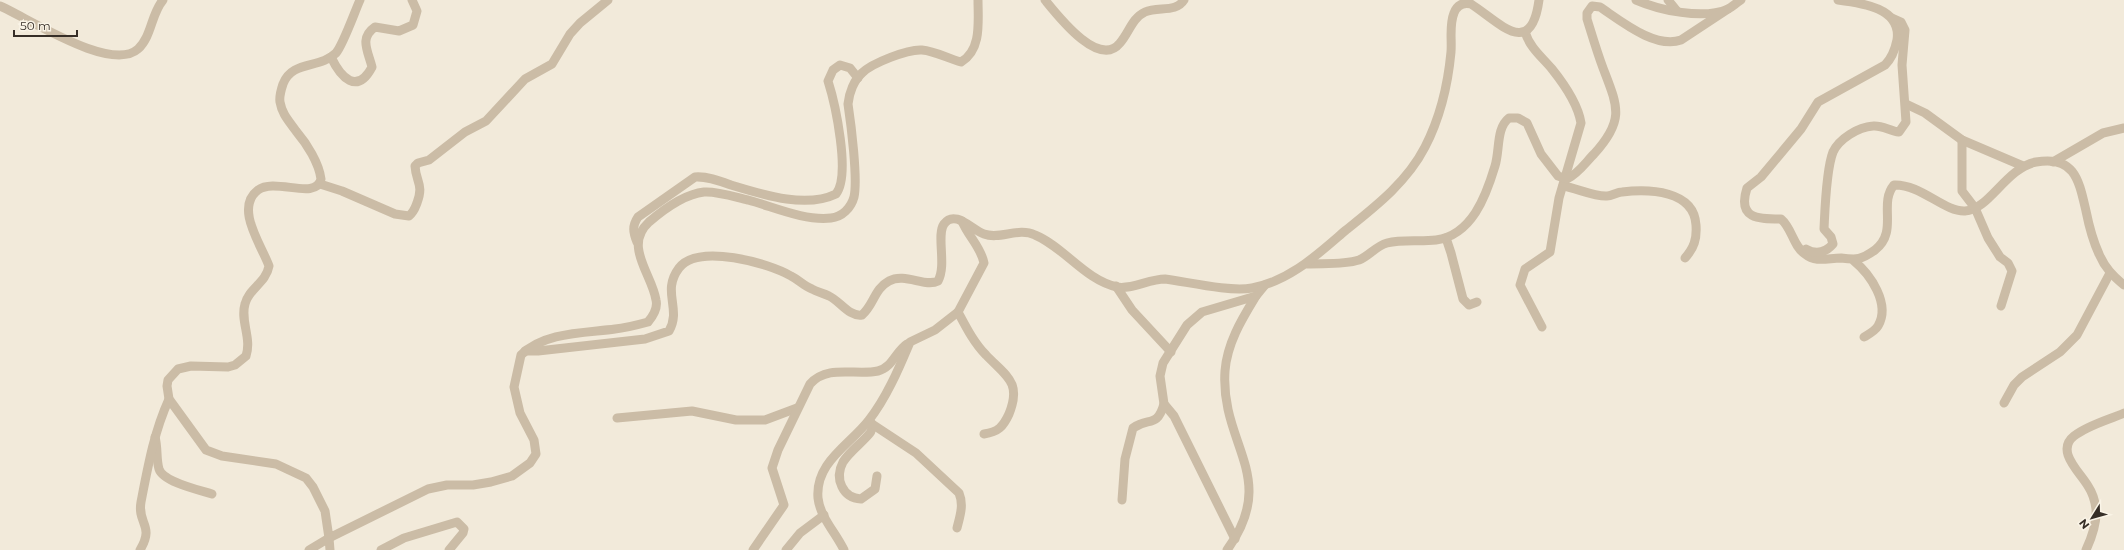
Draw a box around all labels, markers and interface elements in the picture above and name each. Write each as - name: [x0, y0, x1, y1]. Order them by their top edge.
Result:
- scale bar: [14, 12, 77, 38]
- text: 50 m: [20, 18, 51, 33]
- north arrow: [2072, 498, 2112, 538]
- text: N: [2076, 516, 2092, 532]

